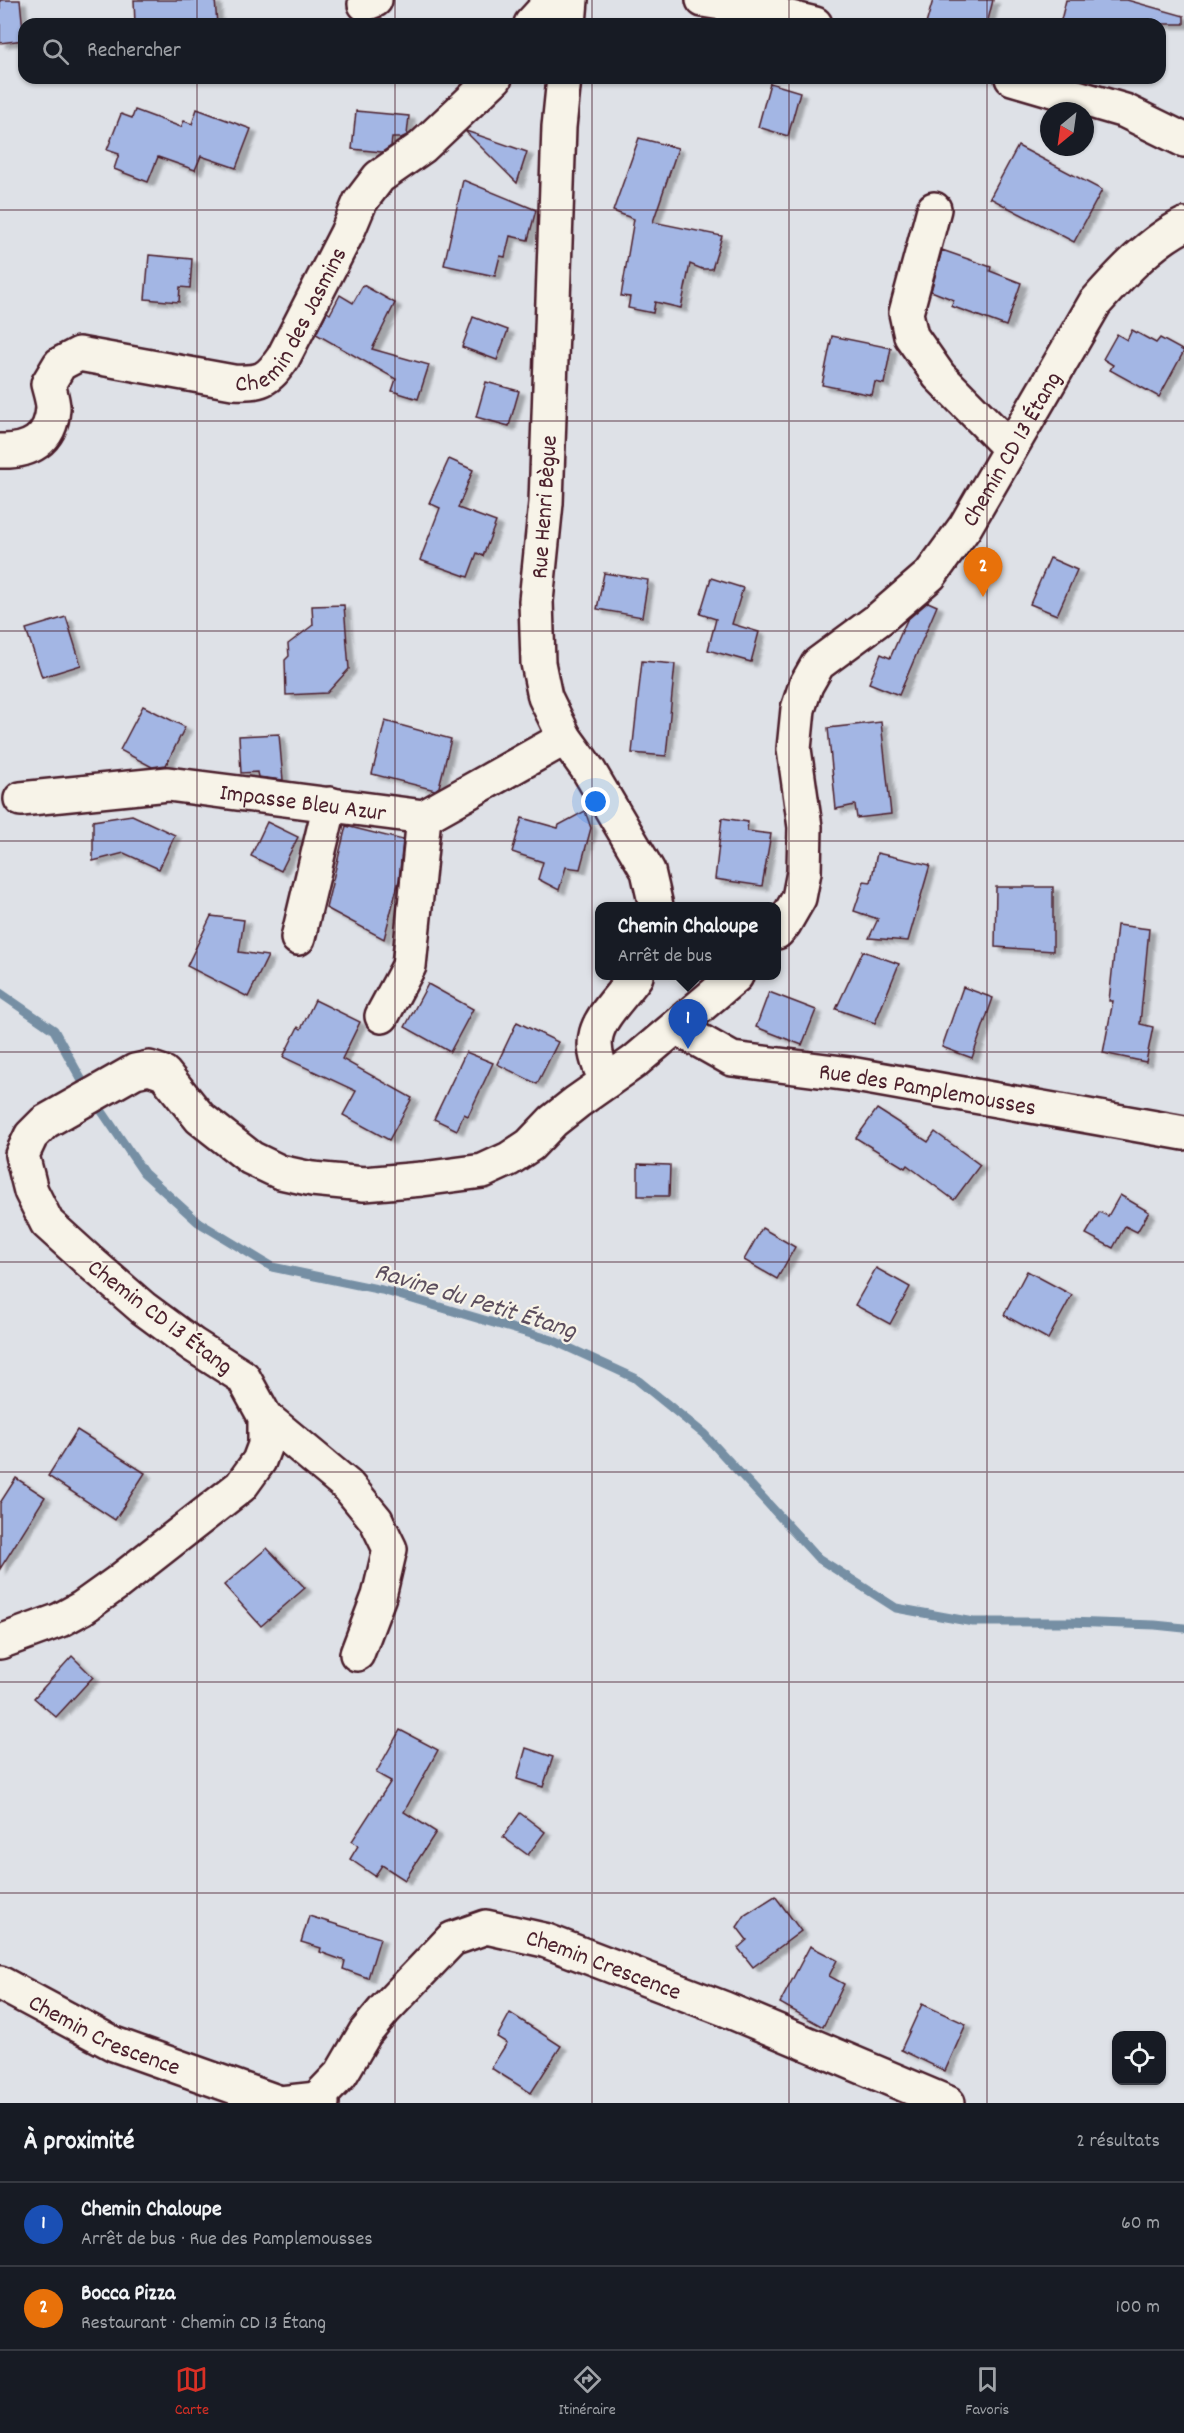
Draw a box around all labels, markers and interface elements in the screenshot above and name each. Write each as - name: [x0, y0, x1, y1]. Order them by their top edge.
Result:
- search box: [18, 18, 1166, 84]
- icon: search: [39, 35, 72, 68]
- text: Rechercher: [87, 36, 181, 67]
- north arrow: [1040, 102, 1094, 156]
- street label: Chemin des Jasmins: [235, 242, 357, 402]
- street label: Chemin CD 13 Étang: [955, 366, 1072, 534]
- street label: Rue Henri Bègue: [524, 434, 568, 580]
- pin: 2: [964, 548, 1002, 597]
- street label: Impasse Bleu Azur: [217, 777, 388, 832]
- your location: [581, 787, 610, 816]
- popup: [595, 902, 781, 980]
- text: Chemin Chaloupe: [618, 912, 758, 943]
- text: Arrêt de bus: [618, 943, 713, 971]
- pin: 1: [668, 1000, 708, 1049]
- street label: Rue des Pamplemousses: [817, 1056, 1038, 1127]
- street label: Chemin CD 13 Étang: [79, 1252, 239, 1385]
- water label: Ravine du Petit Étang: [369, 1254, 582, 1351]
- street label: Chemin Crescence: [522, 1922, 686, 2011]
- street label: Chemin Crescence: [21, 1987, 184, 2086]
- map controls: [1112, 2031, 1166, 2085]
- button: locate: [1112, 2031, 1166, 2085]
- text: À proximité: [24, 2124, 134, 2161]
- text: 2 résultats: [1076, 2128, 1160, 2156]
- text: Chemin Chaloupe: [81, 2195, 222, 2226]
- text: 1: [41, 2210, 46, 2238]
- text: 60 m: [1121, 2210, 1160, 2238]
- text: Arrêt de bus · Rue des Pamplemousses: [81, 2226, 373, 2254]
- text: Bocca Pizza: [81, 2279, 175, 2310]
- text: 2: [39, 2294, 48, 2322]
- text: 100 m: [1116, 2294, 1160, 2322]
- text: Restaurant · Chemin CD 13 Étang: [81, 2310, 326, 2338]
- tab: Carte: [175, 2363, 209, 2422]
- tab: Itinéraire: [558, 2363, 616, 2422]
- tab: Favoris: [965, 2363, 1009, 2422]

